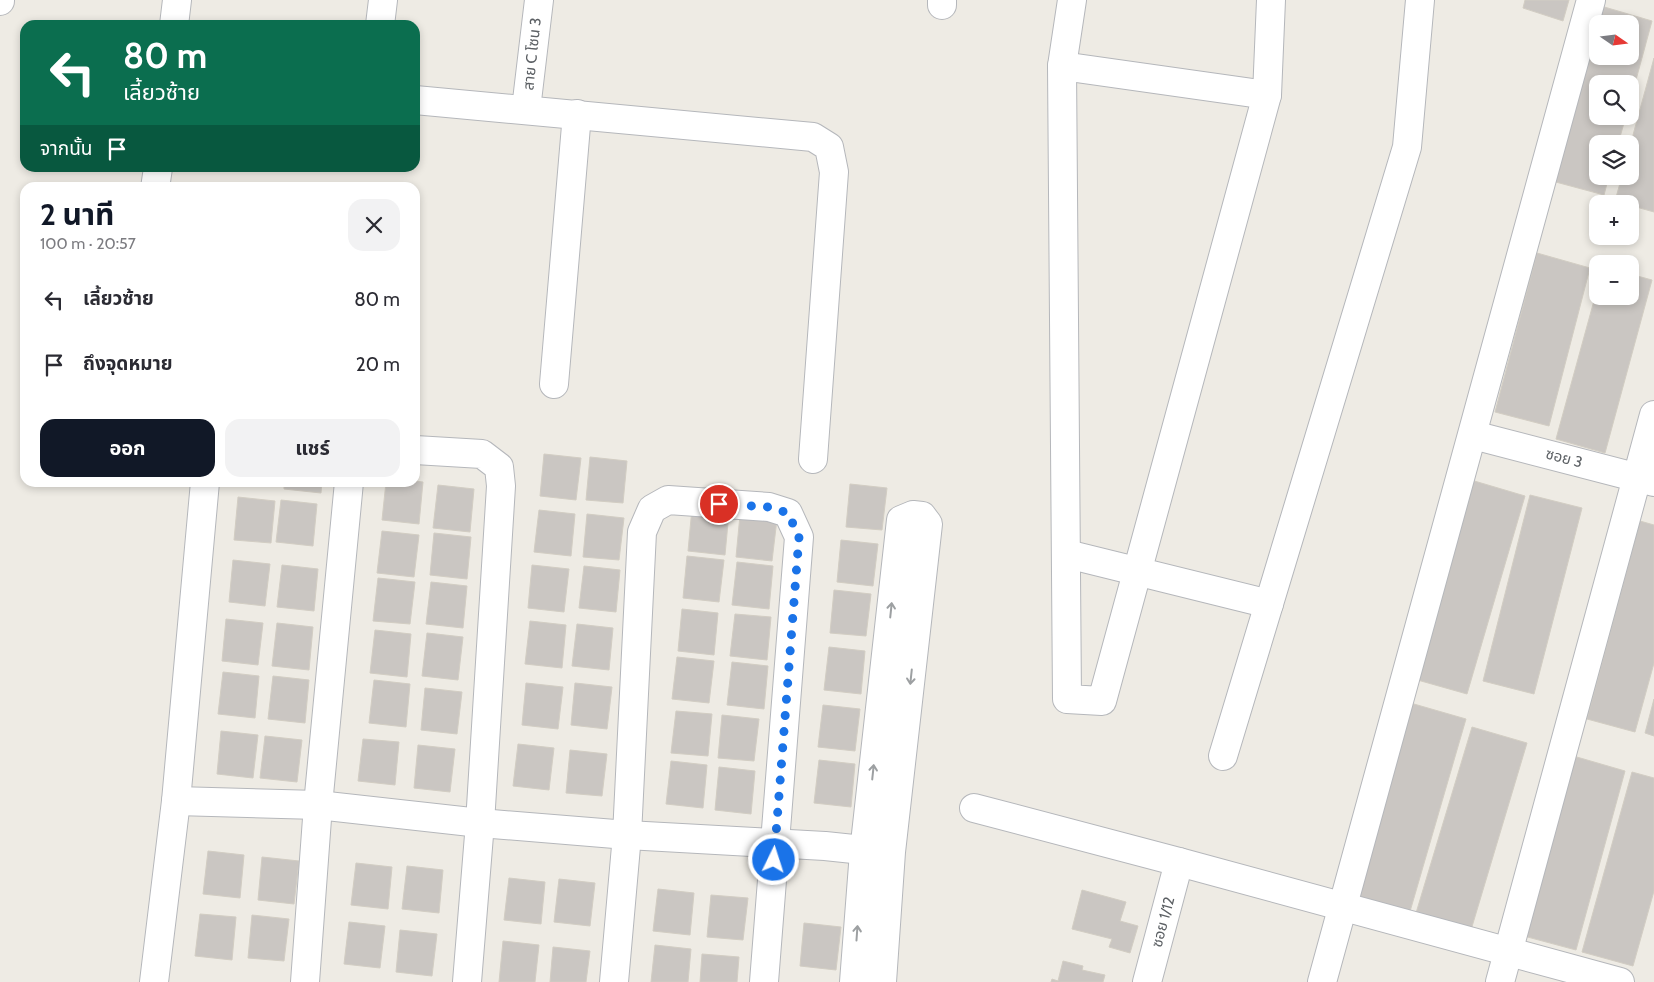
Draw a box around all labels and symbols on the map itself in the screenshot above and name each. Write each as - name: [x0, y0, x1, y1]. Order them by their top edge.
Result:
- north arrow: [1589, 15, 1639, 65]
- street label: สาย C โซน 3: [519, 17, 545, 91]
- street label: ซอย 3: [1544, 444, 1584, 472]
- pin: [698, 483, 740, 525]
- one-way arrow: [886, 602, 896, 618]
- one-way arrow: [906, 668, 916, 684]
- one-way arrow: [868, 764, 877, 780]
- position arrow: [747, 833, 799, 885]
- street label: ซอย 1/12: [1148, 895, 1178, 949]
- one-way arrow: [853, 926, 862, 942]

